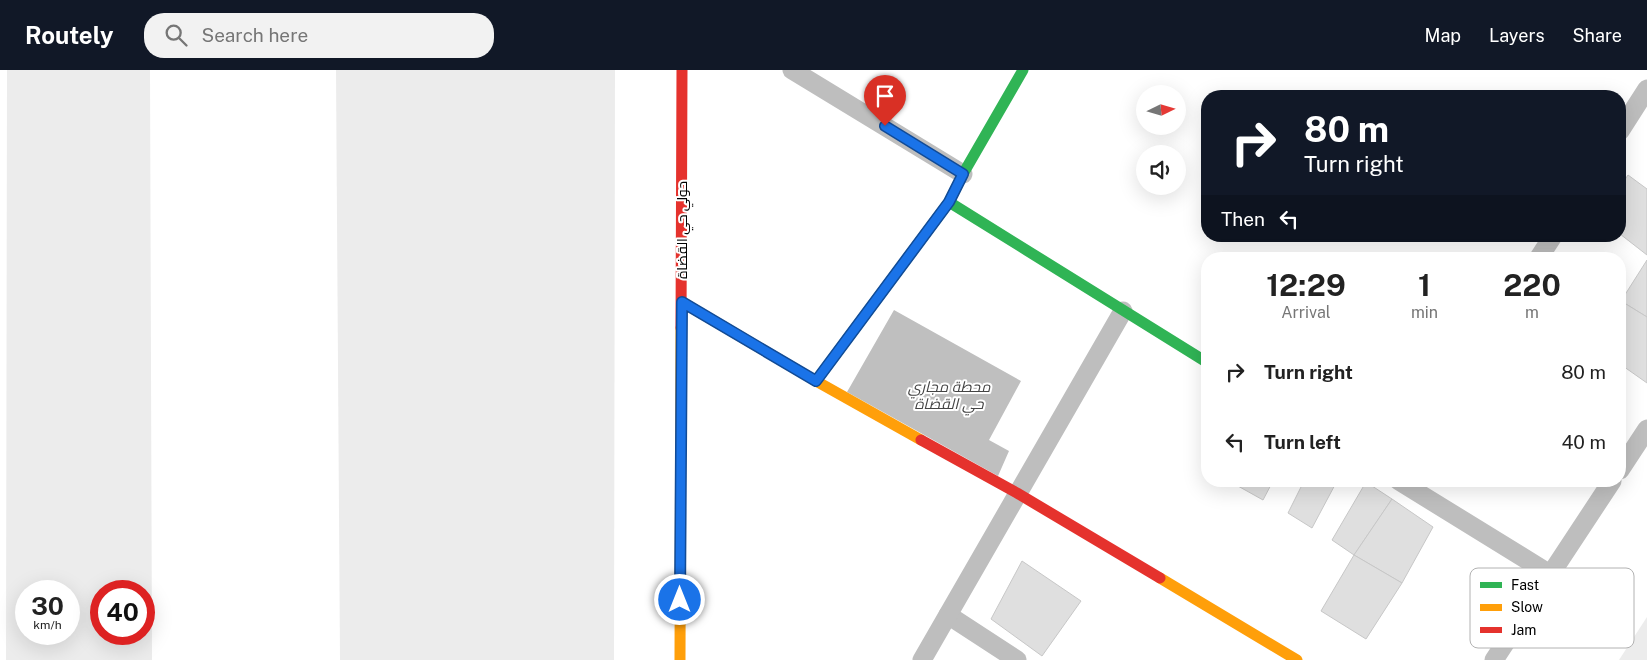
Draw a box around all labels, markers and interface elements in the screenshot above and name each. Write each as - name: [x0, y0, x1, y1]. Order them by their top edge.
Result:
- search box: [144, 13, 494, 58]
- text: Routely: [25, 21, 114, 49]
- icon: search: [162, 21, 190, 49]
- text: Search here: [202, 24, 308, 46]
- text: Map: [1425, 25, 1461, 46]
- text: Layers: [1489, 25, 1545, 46]
- text: Share: [1573, 25, 1622, 46]
- pin: [864, 75, 906, 126]
- icon: arrive: [871, 82, 899, 110]
- north arrow: [1136, 85, 1186, 135]
- map controls: [1136, 85, 1186, 195]
- text: 80 m: [1304, 109, 1389, 150]
- icon: right: [1221, 110, 1286, 175]
- button: sound: [1136, 145, 1186, 195]
- text: Turn right: [1304, 151, 1404, 177]
- street label: حولي حي القضاة: [674, 181, 694, 279]
- icon: left: [1275, 205, 1303, 233]
- text: Then: [1221, 208, 1265, 230]
- text: 12:29: [1266, 267, 1346, 303]
- text: 1: [1418, 267, 1431, 303]
- text: 220: [1503, 267, 1561, 303]
- text: Arrival: [1281, 303, 1331, 322]
- text: min: [1411, 303, 1438, 322]
- text: m: [1525, 303, 1539, 322]
- icon: right: [1221, 358, 1249, 386]
- text: Turn right: [1264, 361, 1353, 383]
- text: 80 m: [1561, 361, 1606, 383]
- water label: محطة مجاري حي القضاة: [908, 378, 991, 416]
- icon: left: [1221, 428, 1249, 456]
- text: Turn left: [1264, 431, 1341, 453]
- text: 40 m: [1561, 431, 1606, 453]
- legend: [1470, 568, 1634, 648]
- position arrow: [653, 573, 705, 625]
- text: Fast: [1511, 577, 1539, 593]
- speed limit sign: 40: [90, 580, 155, 645]
- text: 30: [31, 591, 64, 621]
- text: Slow: [1511, 599, 1543, 615]
- text: km/h: [33, 618, 62, 632]
- text: Jam: [1511, 622, 1536, 638]

